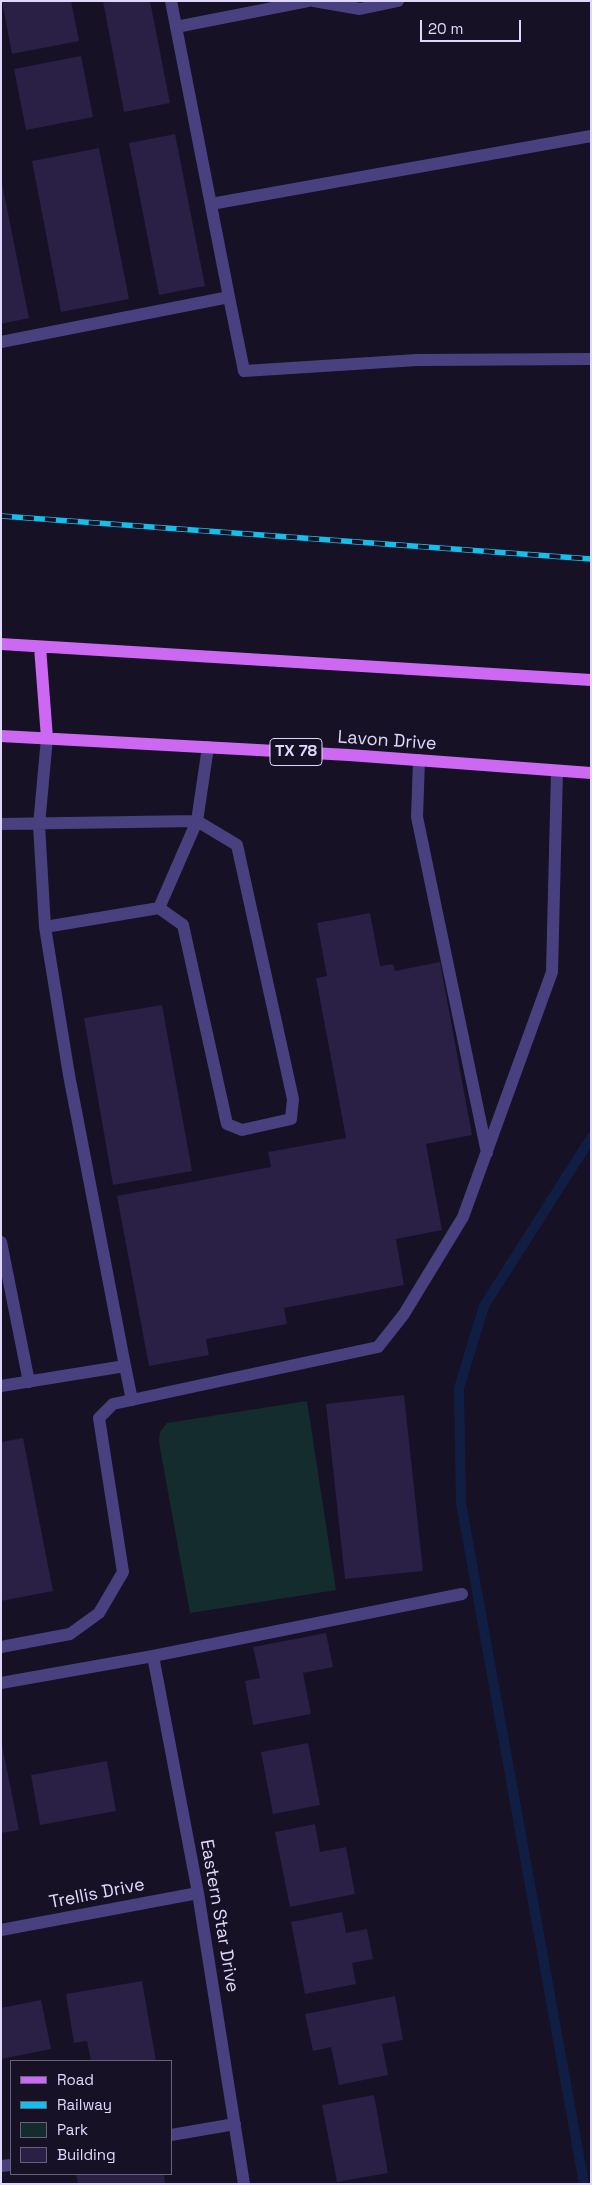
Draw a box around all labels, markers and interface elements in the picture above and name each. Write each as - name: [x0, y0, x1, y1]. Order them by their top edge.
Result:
- scale bar: [422, 10, 523, 42]
- text: 20 m: [428, 19, 463, 38]
- street label: Lavon Drive: [337, 727, 437, 755]
- road number: TX 78: [270, 739, 322, 766]
- street label: Eastern Star Drive: [195, 1838, 243, 1994]
- street label: Trellis Drive: [47, 1874, 147, 1914]
- legend: [10, 2060, 172, 2175]
- text: Road: [57, 2070, 94, 2089]
- text: Railway: [57, 2095, 112, 2114]
- text: Park: [57, 2120, 88, 2139]
- text: Building: [57, 2145, 116, 2164]

